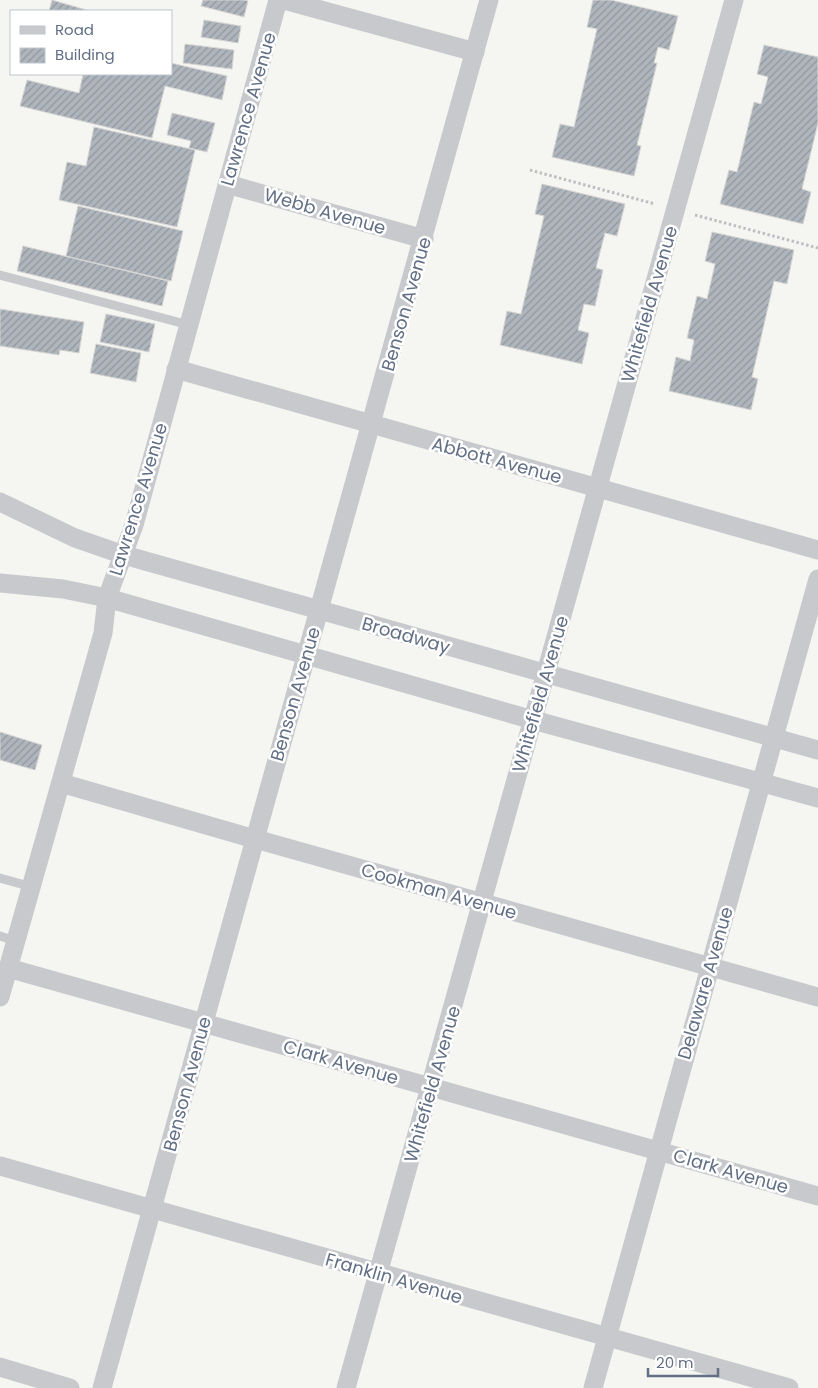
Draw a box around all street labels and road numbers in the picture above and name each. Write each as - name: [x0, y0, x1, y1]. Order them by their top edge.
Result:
- street label: Lawrence Avenue: [214, 29, 282, 189]
- street label: Webb Avenue: [261, 182, 389, 240]
- street label: Whitefield Avenue: [615, 223, 683, 385]
- street label: Benson Avenue: [375, 234, 437, 374]
- street label: Lawrence Avenue: [103, 420, 173, 578]
- street label: Abbott Avenue: [429, 431, 565, 489]
- street label: Broadway: [359, 610, 453, 660]
- street label: Whitefield Avenue: [506, 613, 574, 775]
- street label: Benson Avenue: [264, 624, 326, 764]
- street label: Cookman Avenue: [358, 857, 520, 925]
- street label: Delaware Avenue: [671, 904, 739, 1062]
- street label: Whitefield Avenue: [398, 1003, 466, 1165]
- street label: Benson Avenue: [157, 1014, 217, 1154]
- street label: Clark Avenue: [280, 1034, 402, 1090]
- street label: Clark Avenue: [670, 1143, 792, 1199]
- street label: Franklin Avenue: [323, 1246, 465, 1310]

